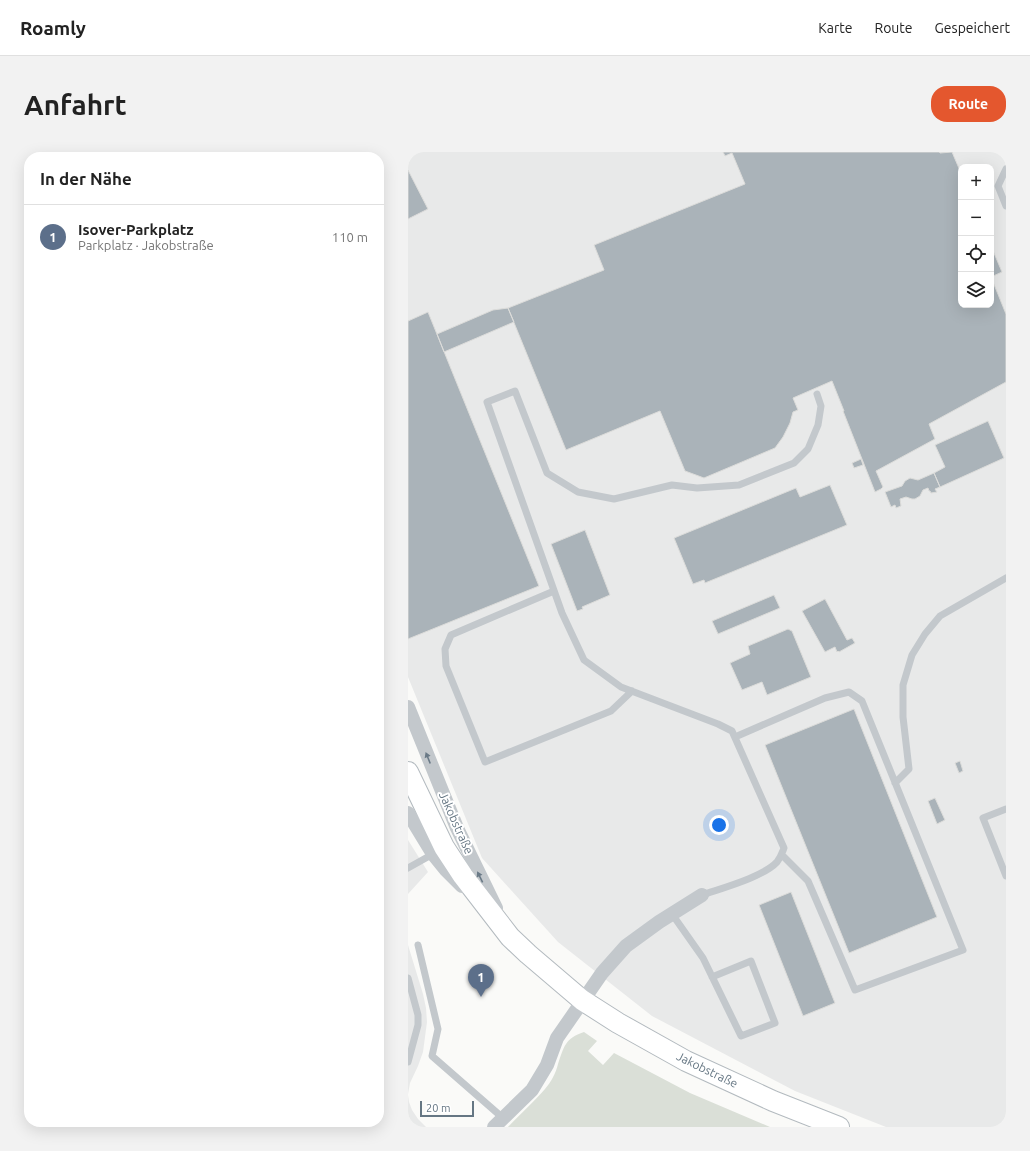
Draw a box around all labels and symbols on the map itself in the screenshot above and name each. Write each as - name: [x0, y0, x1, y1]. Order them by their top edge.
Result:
- one-way arrow: [425, 751, 431, 763]
- street label: Jakobstraße: [437, 790, 476, 856]
- your location: [709, 815, 729, 835]
- one-way arrow: [477, 871, 484, 883]
- pin: 1: [468, 964, 494, 997]
- street label: Jakobstraße: [675, 1049, 740, 1090]
- scale bar: [420, 1099, 474, 1118]

